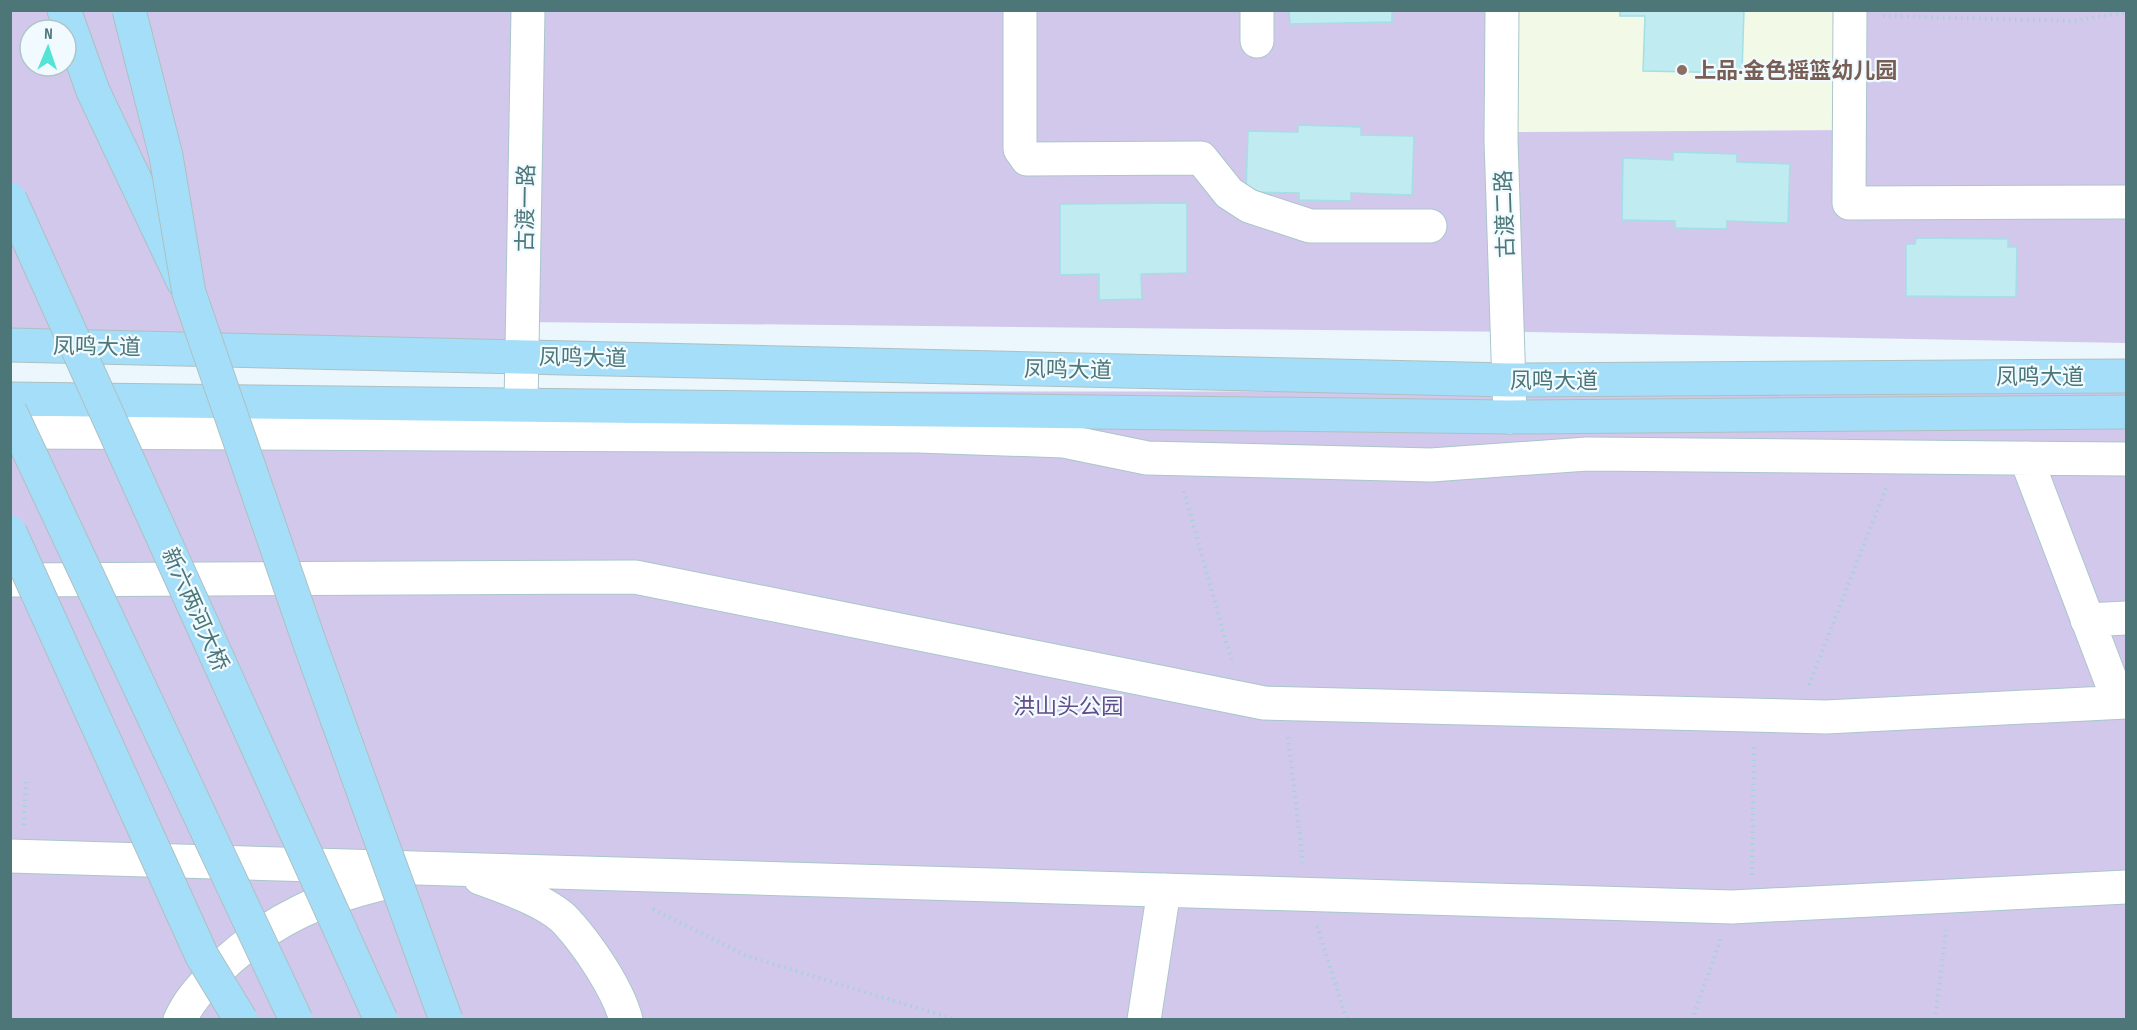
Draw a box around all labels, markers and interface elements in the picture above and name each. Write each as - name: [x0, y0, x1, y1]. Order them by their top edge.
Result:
- north arrow: [18, 18, 78, 78]
- text: N: [44, 25, 53, 44]
- place label: 上品·金色摇篮幼儿园: [1694, 58, 1897, 85]
- marker: 上品·金色摇篮幼儿园: [1675, 63, 1689, 77]
- street label: 古渡一路: [512, 164, 541, 252]
- street label: 古渡二路: [1490, 169, 1521, 258]
- street label: 凤鸣大道: [53, 333, 141, 362]
- street label: 凤鸣大道: [539, 344, 627, 373]
- street label: 凤鸣大道: [1024, 356, 1112, 385]
- street label: 凤鸣大道: [1996, 364, 2084, 391]
- street label: 凤鸣大道: [1510, 368, 1598, 395]
- street label: 新六两河大桥: [155, 544, 234, 675]
- park label: 洪山头公园: [1013, 694, 1123, 721]

